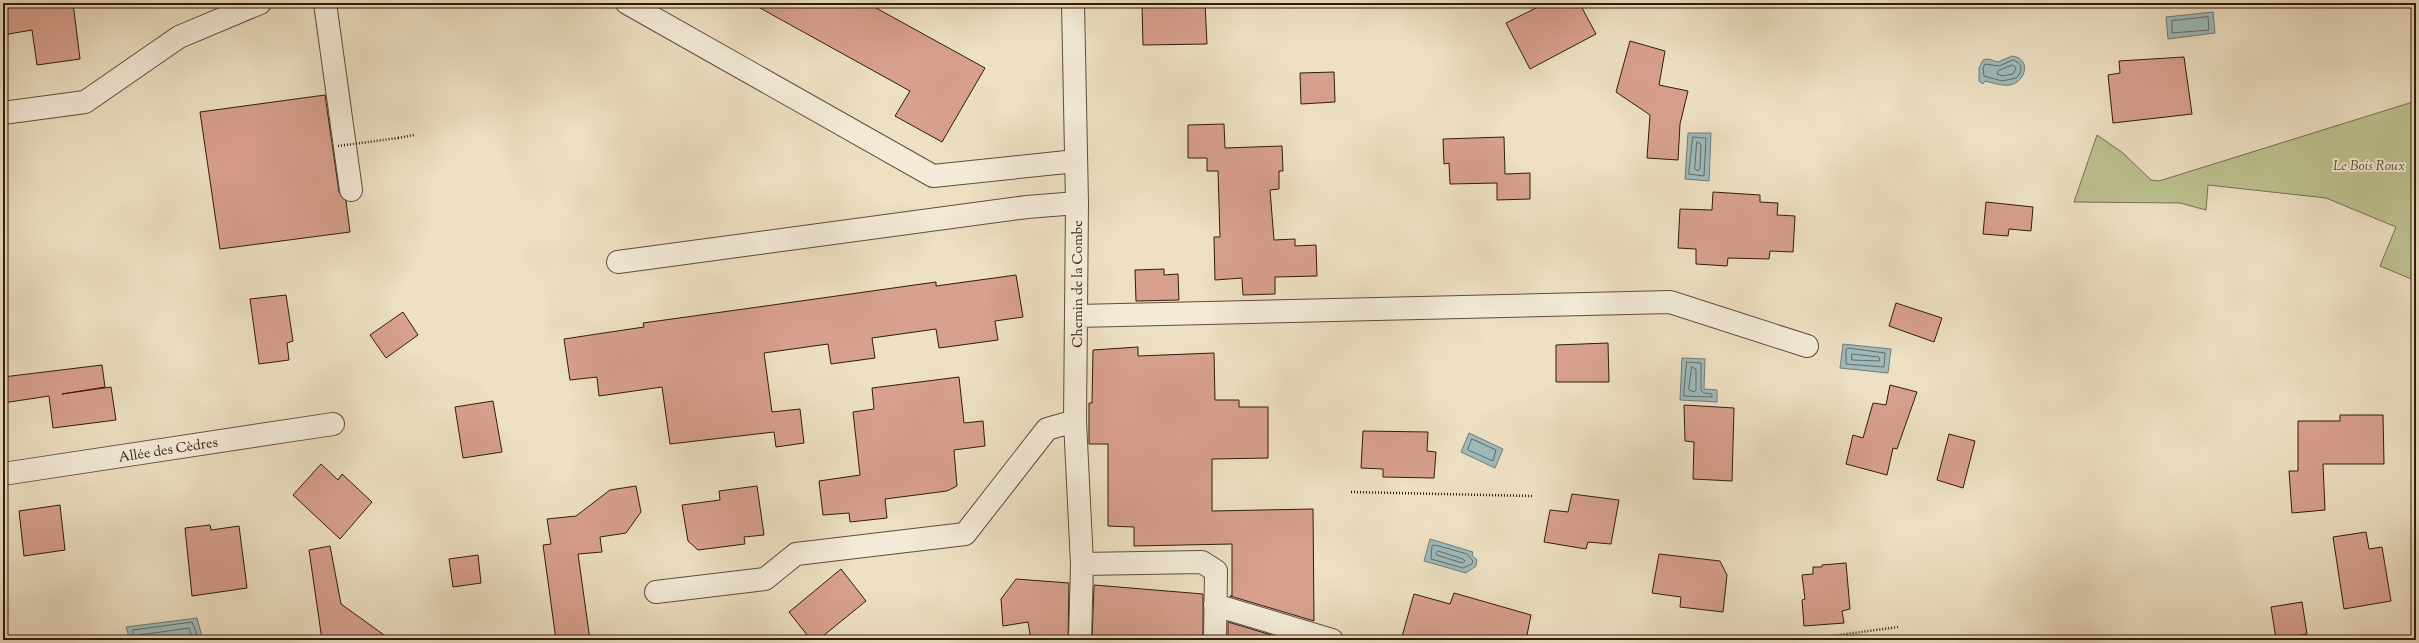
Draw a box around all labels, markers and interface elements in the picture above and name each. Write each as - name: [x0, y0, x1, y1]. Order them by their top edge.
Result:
- park label: Le Bois Roux: [2333, 157, 2405, 177]
- street label: Chemin de la Combe: [1069, 220, 1089, 348]
- street label: Allée des Cèdres: [117, 433, 219, 469]

